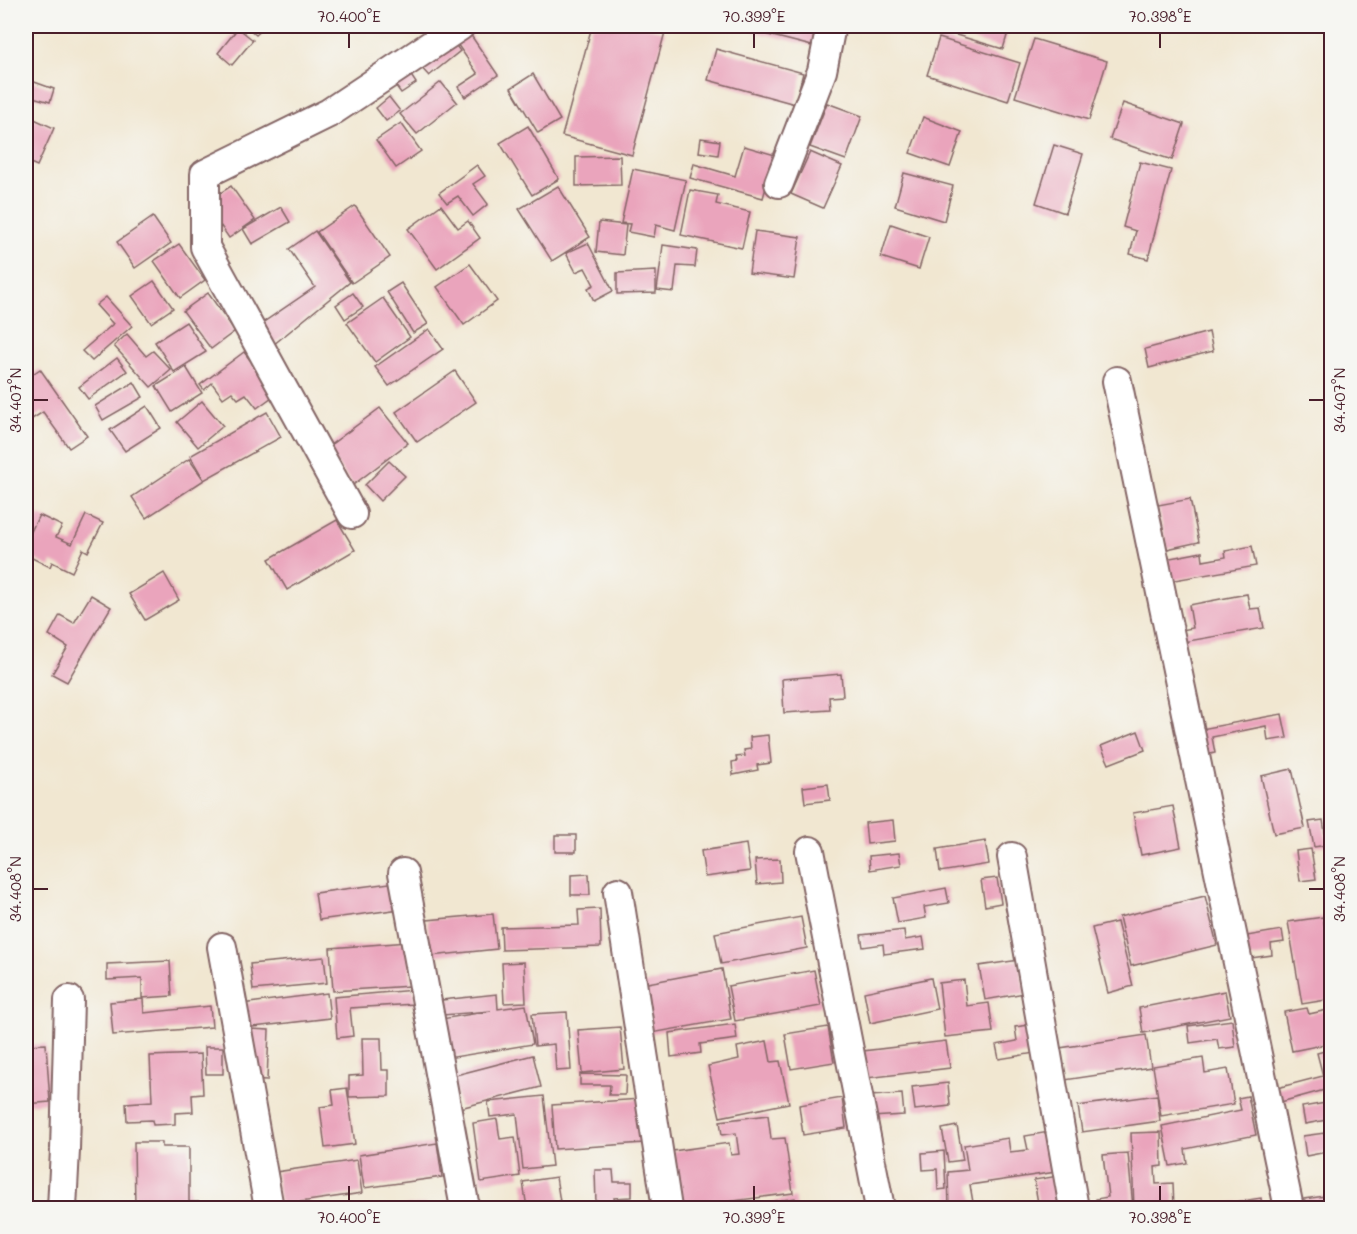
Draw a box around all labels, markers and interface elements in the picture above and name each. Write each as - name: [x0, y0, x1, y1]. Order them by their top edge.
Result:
- text: 70.400°E: [317, 6, 381, 26]
- text: 70.399°E: [723, 6, 786, 26]
- text: 70.398°E: [1128, 6, 1192, 26]
- text: 34.407°N: [5, 367, 25, 433]
- text: 34.407°N: [1329, 367, 1349, 433]
- text: 34.408°N: [5, 856, 25, 922]
- text: 34.408°N: [1329, 856, 1349, 922]
- text: 70.400°E: [317, 1207, 381, 1227]
- text: 70.399°E: [723, 1207, 786, 1227]
- text: 70.398°E: [1128, 1207, 1192, 1227]

